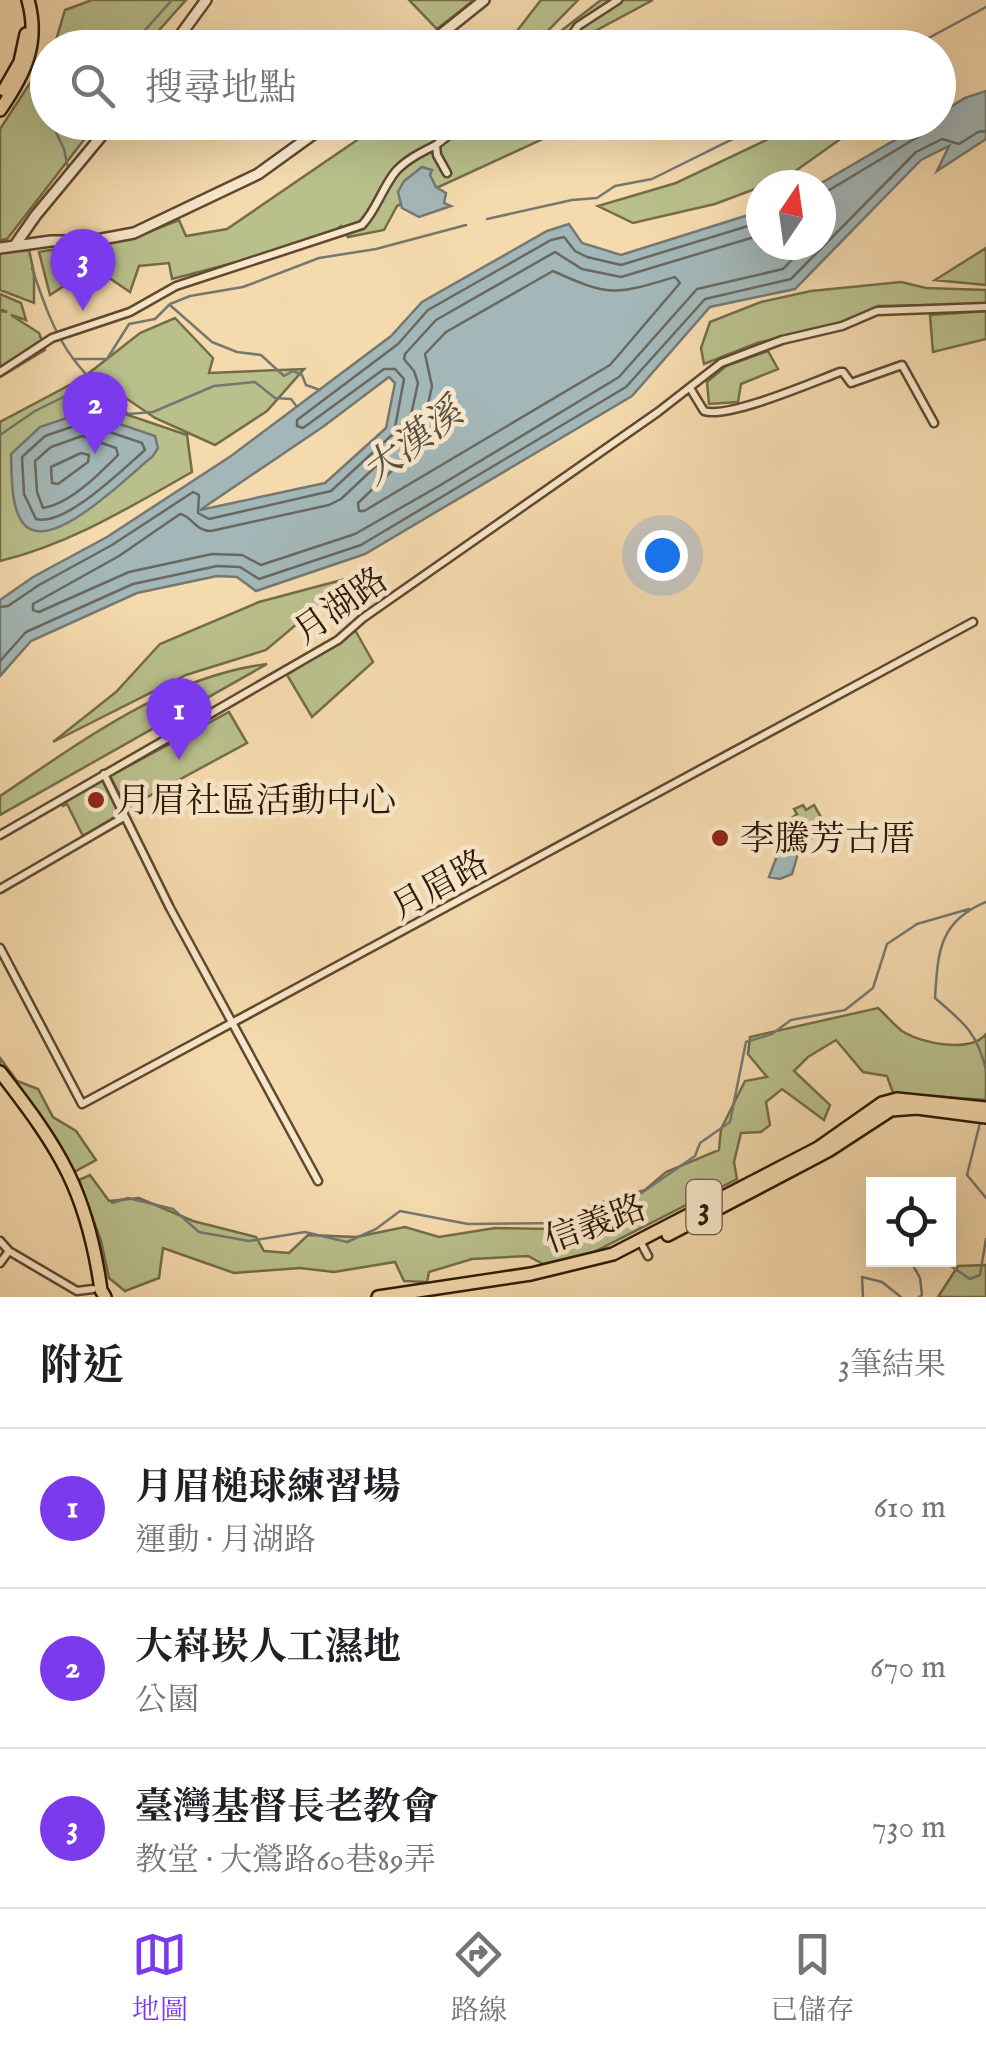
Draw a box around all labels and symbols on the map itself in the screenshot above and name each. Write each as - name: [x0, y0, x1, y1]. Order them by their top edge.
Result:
- north arrow: [746, 170, 836, 260]
- pin: 3: [51, 228, 116, 311]
- pin: 2: [62, 372, 128, 454]
- water label: 大漢溪: [354, 388, 477, 497]
- your location: [637, 530, 688, 581]
- street label: 月湖路: [286, 558, 397, 656]
- pin: 1: [146, 678, 212, 760]
- place label: 月眉社區活動中心: [116, 780, 396, 825]
- marker: 月眉社區活動中心: [85, 789, 107, 811]
- place label: 李騰芳古厝: [740, 818, 915, 863]
- marker: 李騰芳古厝: [709, 827, 731, 849]
- street label: 月眉路: [383, 841, 497, 931]
- road number: 3: [686, 1180, 722, 1234]
- street label: 信義路: [539, 1186, 653, 1264]

